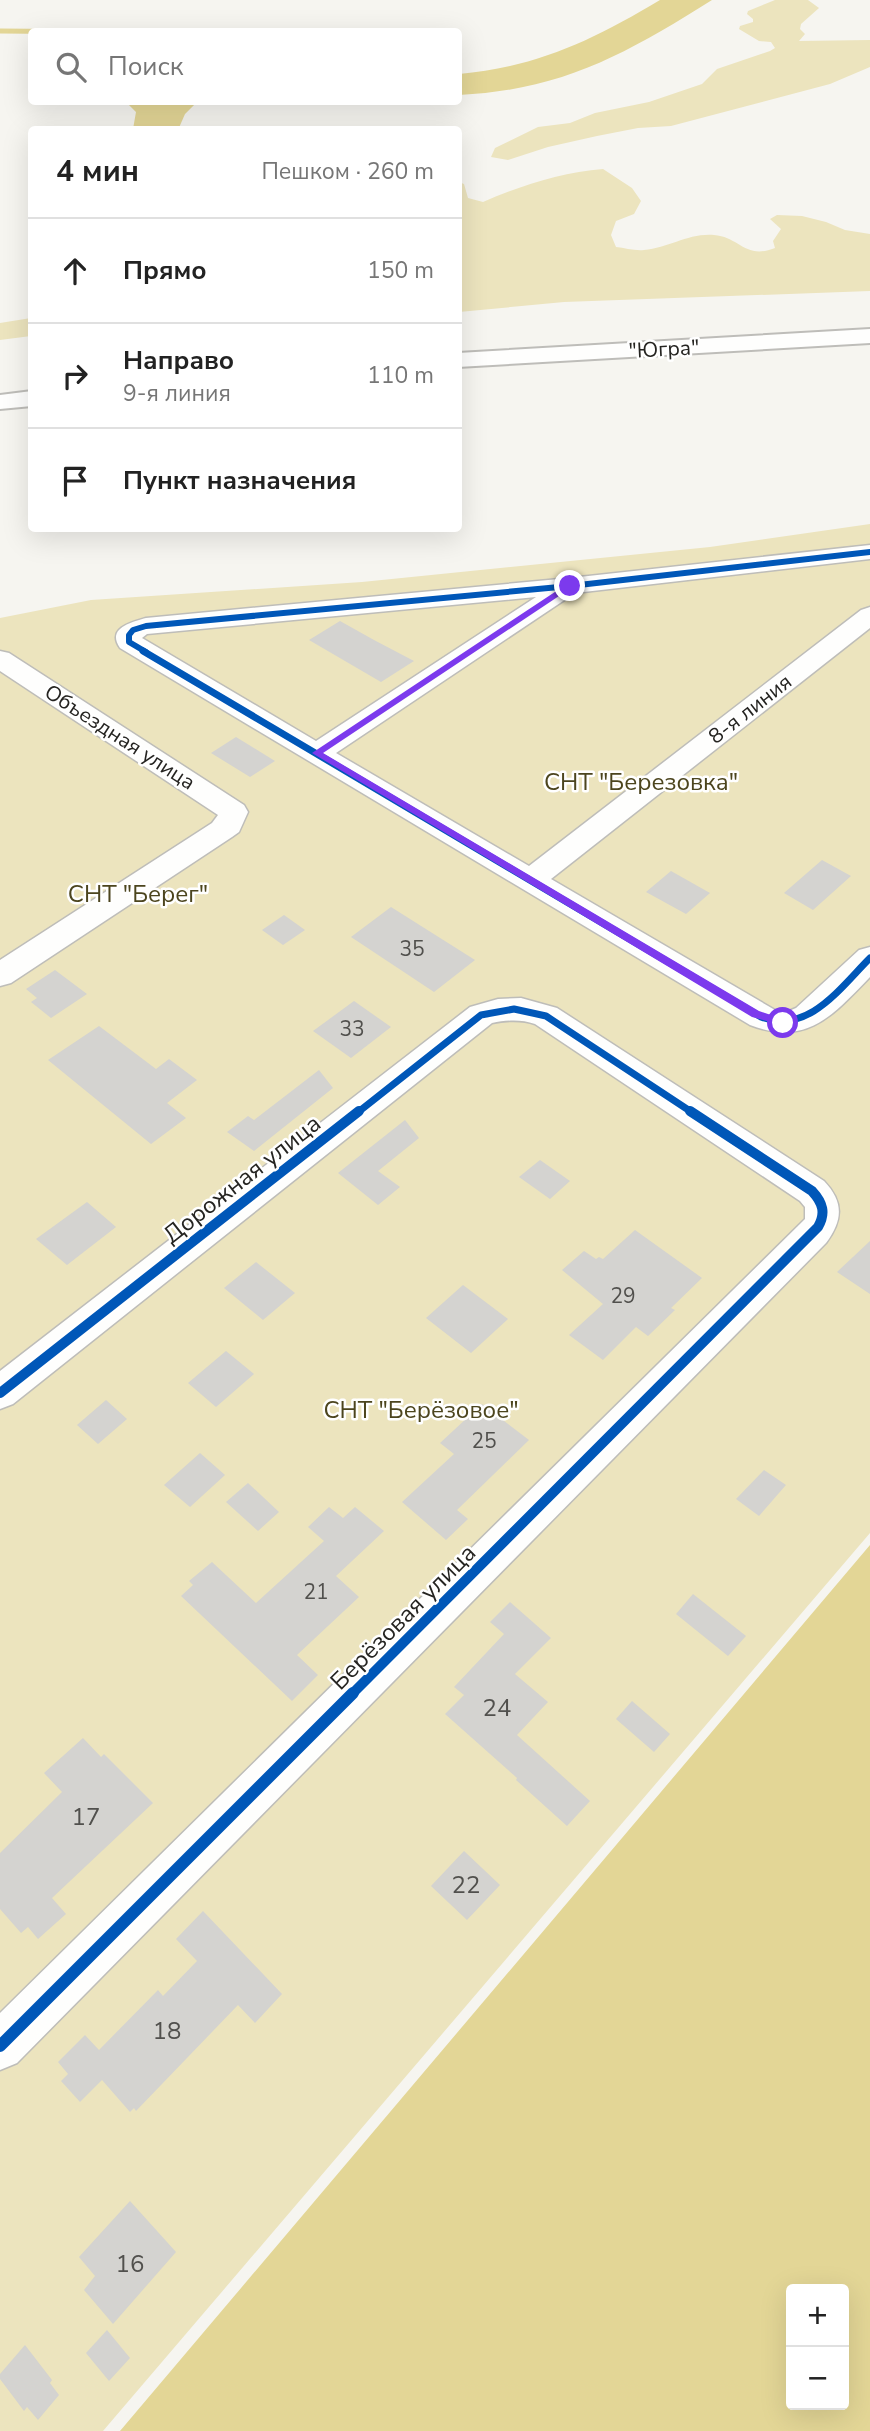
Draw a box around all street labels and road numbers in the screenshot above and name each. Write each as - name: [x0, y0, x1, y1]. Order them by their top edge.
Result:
- street label: "Югра": [628, 333, 700, 365]
- street label: 8-я линия: [703, 668, 797, 750]
- street label: Объездная улица: [39, 678, 201, 796]
- street label: Дорожная улица: [157, 1107, 327, 1251]
- street label: Берёзовая улица: [323, 1537, 483, 1697]

